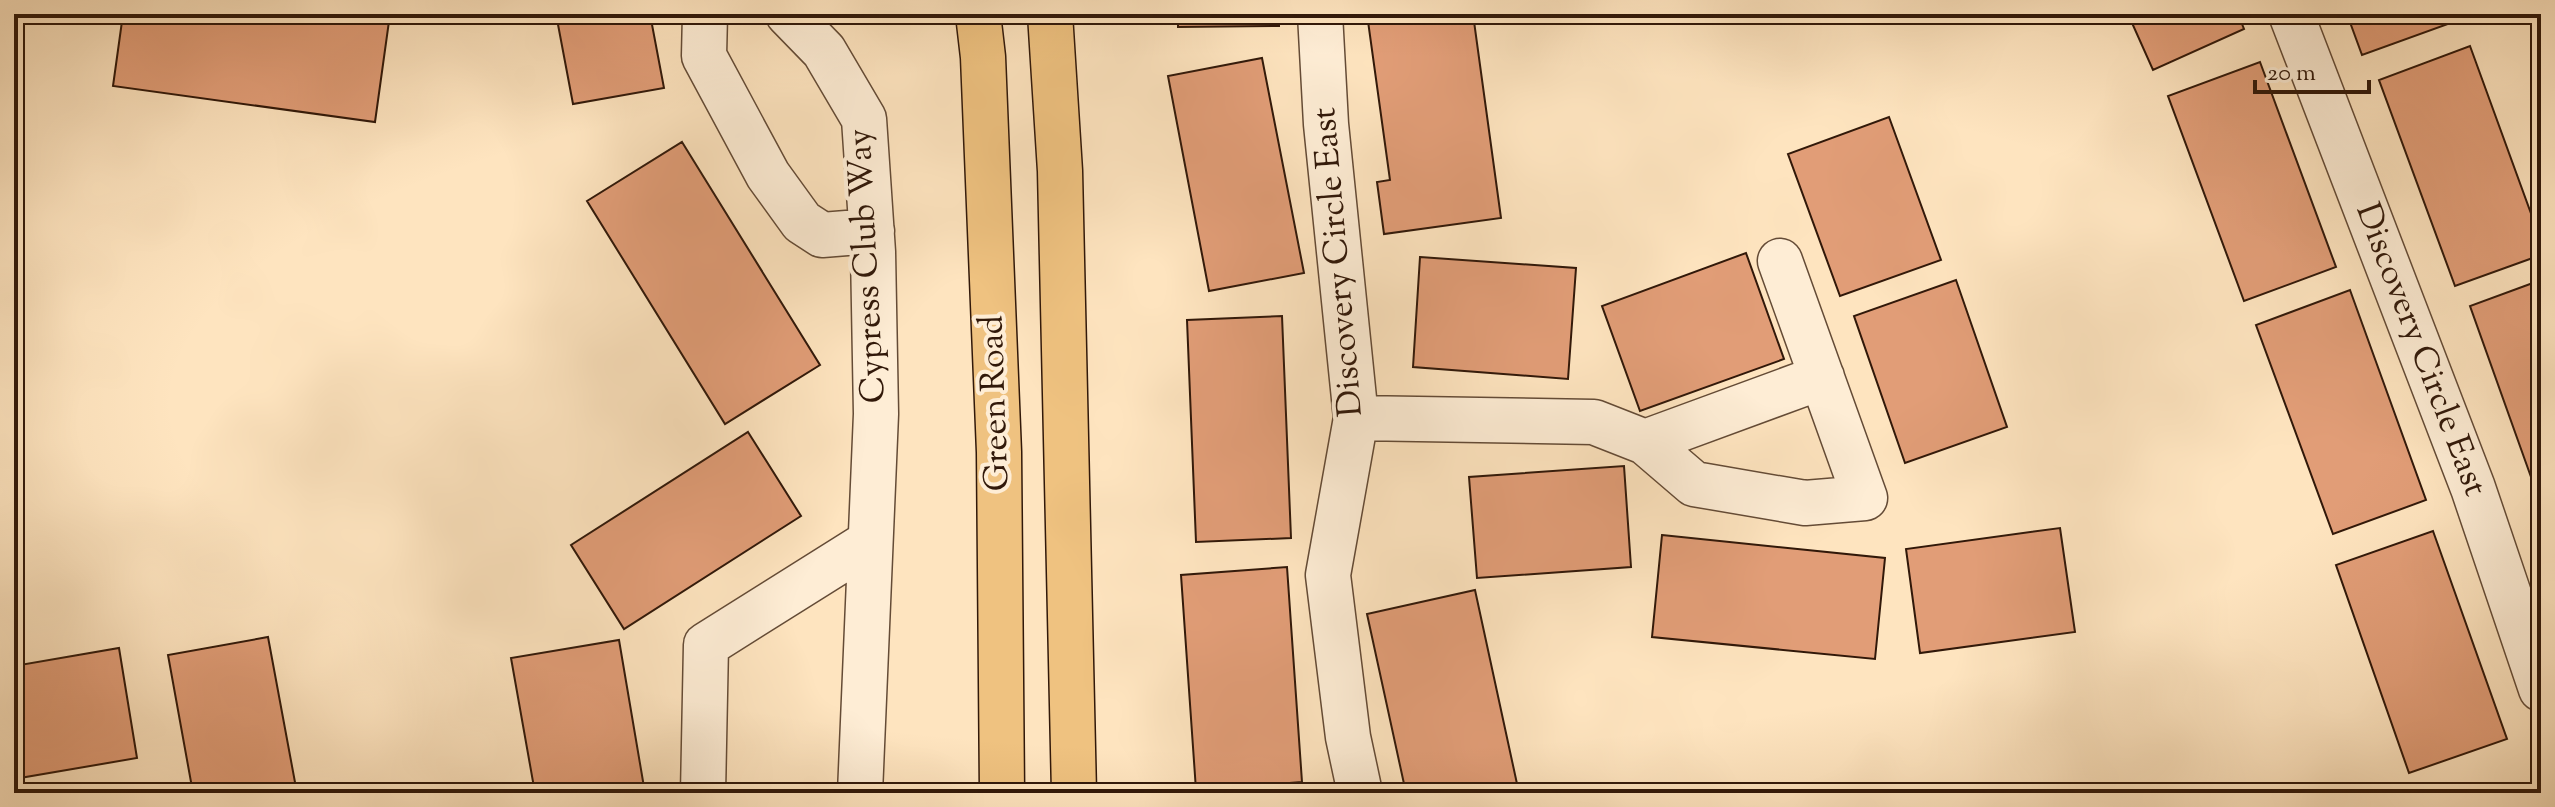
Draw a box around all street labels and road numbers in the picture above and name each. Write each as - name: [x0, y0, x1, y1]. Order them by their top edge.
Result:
- street label: Discovery Circle East: [1301, 105, 1377, 419]
- street label: Cypress Club Way: [836, 127, 900, 405]
- street label: Discovery Circle East: [2342, 196, 2499, 504]
- street label: Green Road: [968, 314, 1024, 492]

